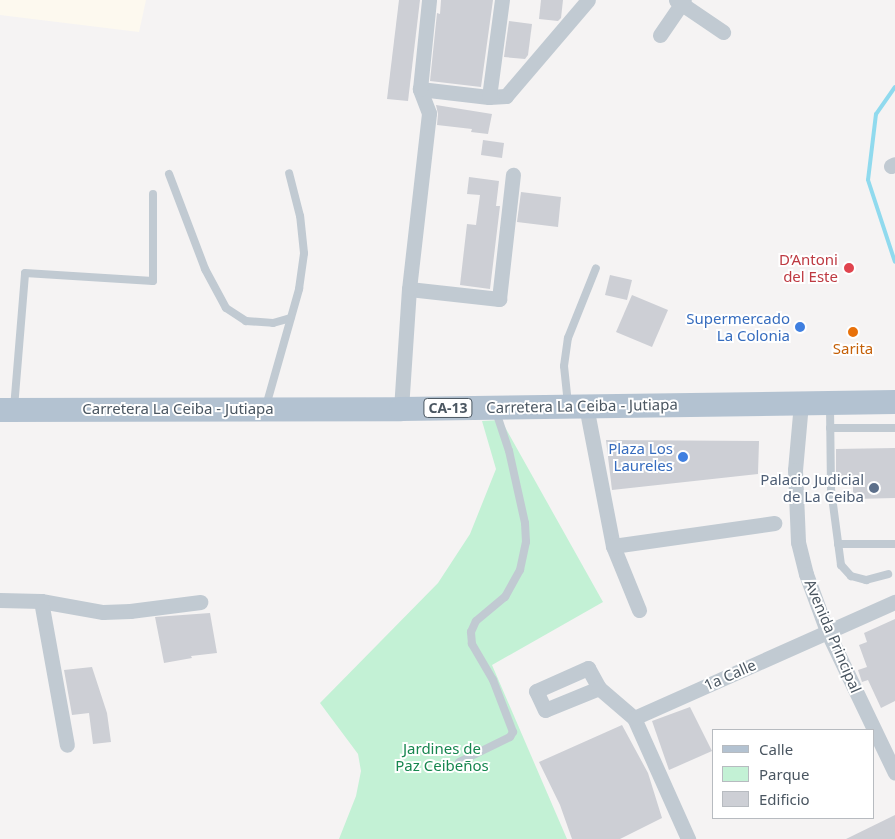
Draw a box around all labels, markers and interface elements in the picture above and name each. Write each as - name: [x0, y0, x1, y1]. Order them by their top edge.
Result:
- place label: D’Antoni del Este: [779, 250, 838, 285]
- marker: D’Antoni del Este: [842, 261, 856, 275]
- place label: Supermercado La Colonia: [686, 309, 790, 344]
- marker: Supermercado La Colonia: [794, 321, 806, 333]
- marker: Sarita: [847, 326, 859, 338]
- place label: Sarita: [833, 340, 873, 358]
- street label: Carretera La Ceiba - Jutiapa: [486, 395, 678, 417]
- road number: CA-13: [423, 396, 473, 419]
- street label: Carretera La Ceiba - Jutiapa: [82, 400, 274, 418]
- place label: Plaza Los Laureles: [608, 439, 673, 474]
- marker: Plaza Los Laureles: [677, 451, 689, 463]
- place label: Palacio Judicial de La Ceiba: [760, 470, 864, 505]
- marker: Palacio Judicial de La Ceiba: [868, 482, 880, 494]
- street label: Avenida Principal: [801, 577, 865, 695]
- street label: 1a Calle: [701, 656, 759, 694]
- legend: [712, 729, 875, 819]
- park label: Jardines de Paz Ceibeños: [395, 739, 489, 774]
- text: Calle: [759, 739, 793, 759]
- text: Parque: [759, 764, 809, 784]
- text: Edificio: [759, 789, 810, 809]

